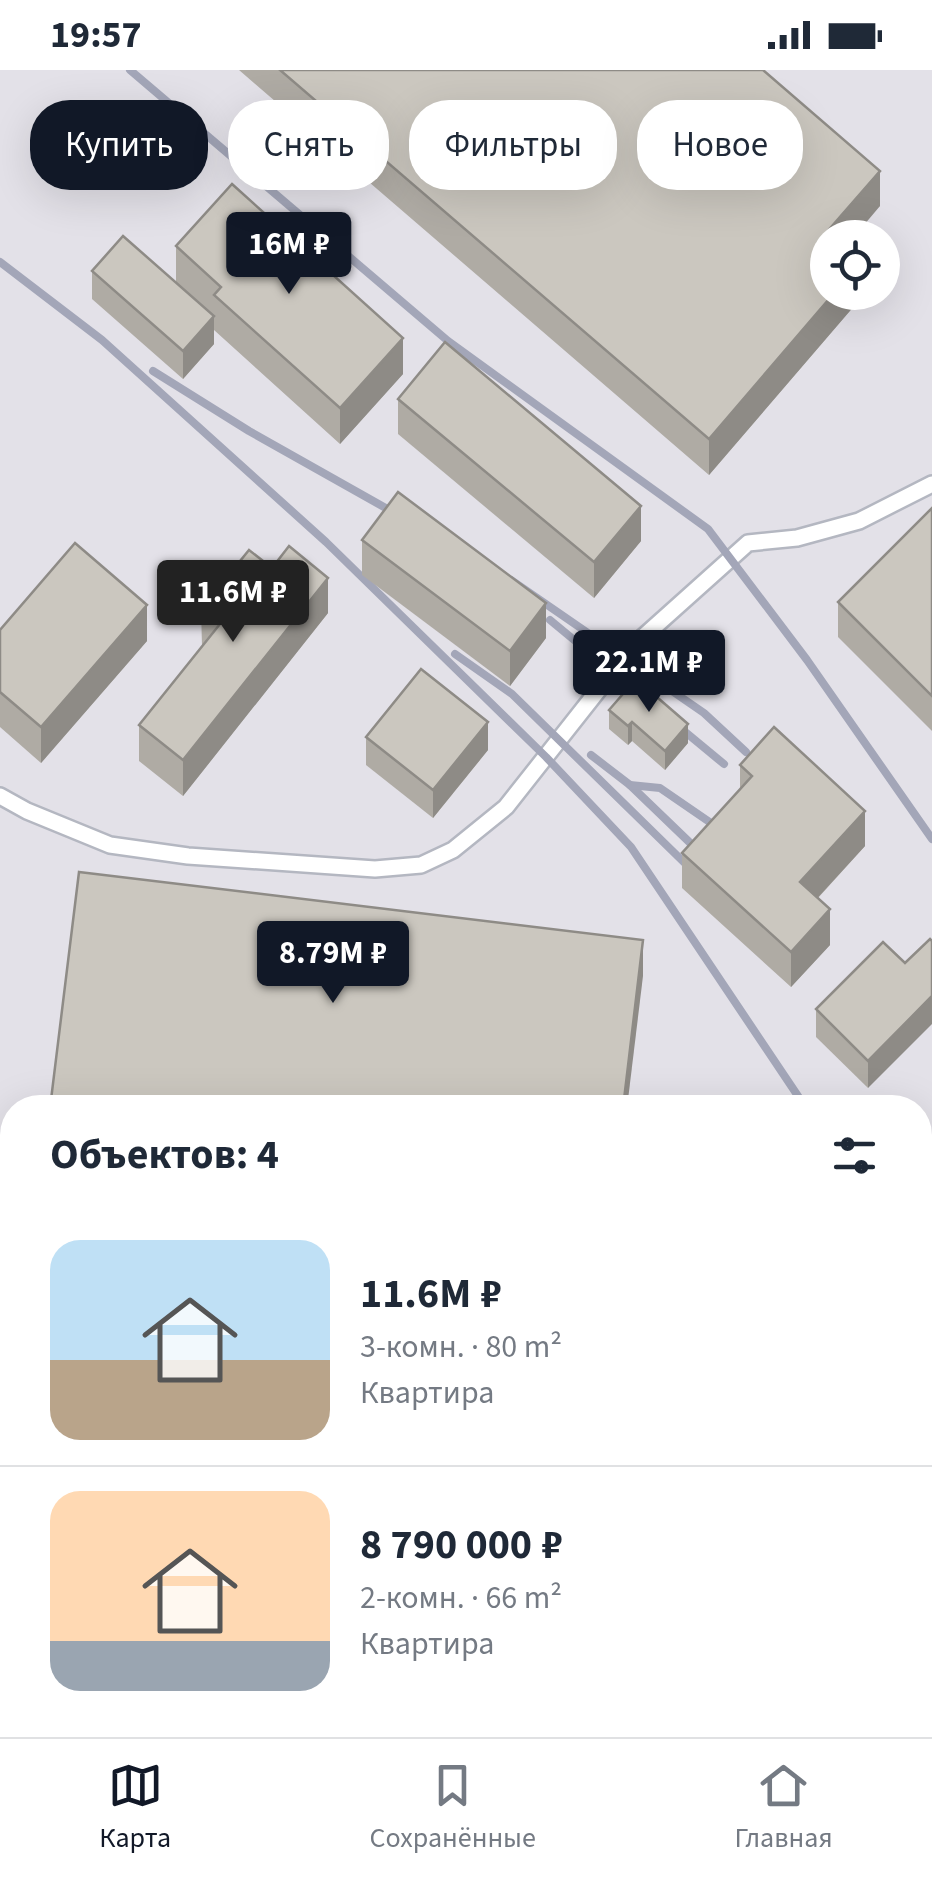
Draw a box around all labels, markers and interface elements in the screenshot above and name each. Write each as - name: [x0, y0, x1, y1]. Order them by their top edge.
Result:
- text: 19:57: [50, 8, 142, 62]
- chip: Купить: [30, 100, 208, 190]
- chip: Снять: [228, 100, 389, 190]
- chip: Фильтры: [409, 100, 617, 190]
- chip: Новое: [637, 100, 803, 190]
- pin: 16M ₽: [219, 212, 359, 297]
- map controls: [810, 220, 900, 310]
- button: locate: [810, 220, 900, 310]
- text: 16M ₽: [248, 221, 330, 267]
- pin: 11.6M ₽: [141, 560, 325, 645]
- text: 11.6M ₽: [179, 569, 287, 615]
- pin: 22.1M ₽: [557, 630, 741, 715]
- text: 22.1M ₽: [595, 639, 703, 685]
- pin: 8.79M ₽: [241, 921, 425, 1006]
- text: 8.79M ₽: [279, 930, 387, 976]
- text: Объектов: 4: [50, 1125, 279, 1185]
- icon: filters: [827, 1128, 882, 1183]
- text: 11.6M ₽: [360, 1264, 502, 1324]
- icon: home: [130, 1280, 250, 1400]
- text: 3-комн. · 80 m²: [360, 1324, 562, 1370]
- text: Квартира: [360, 1370, 494, 1416]
- text: 8 790 000 ₽: [360, 1515, 563, 1575]
- icon: home: [130, 1531, 250, 1651]
- text: 2-комн. · 66 m²: [360, 1575, 562, 1621]
- text: Квартира: [360, 1621, 494, 1667]
- tab: Карта: [99, 1758, 171, 1858]
- tab: Сохранённые: [370, 1758, 536, 1858]
- tab: Главная: [734, 1758, 833, 1858]

